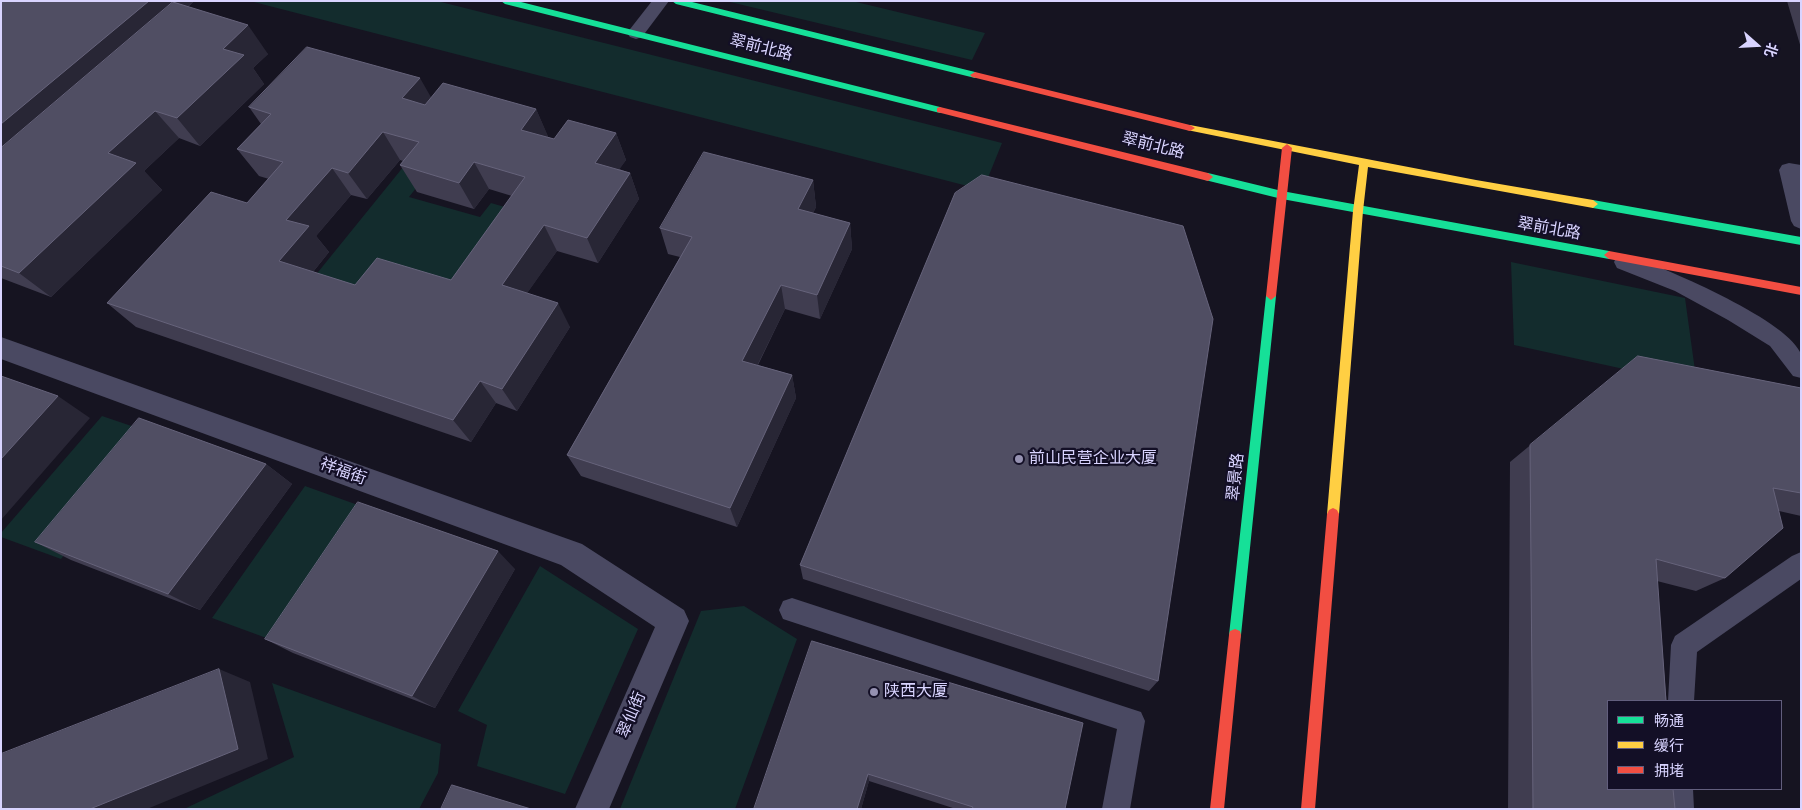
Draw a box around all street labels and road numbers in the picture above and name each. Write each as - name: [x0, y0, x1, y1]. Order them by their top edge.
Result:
- street label: 翠前北路: [728, 31, 794, 65]
- street label: 翠前北路: [1120, 129, 1186, 163]
- street label: 翠前北路: [1516, 214, 1582, 244]
- street label: 翠景路: [1224, 452, 1248, 502]
- street label: 祥福街: [317, 455, 369, 489]
- street label: 翠仙街: [614, 689, 650, 741]

